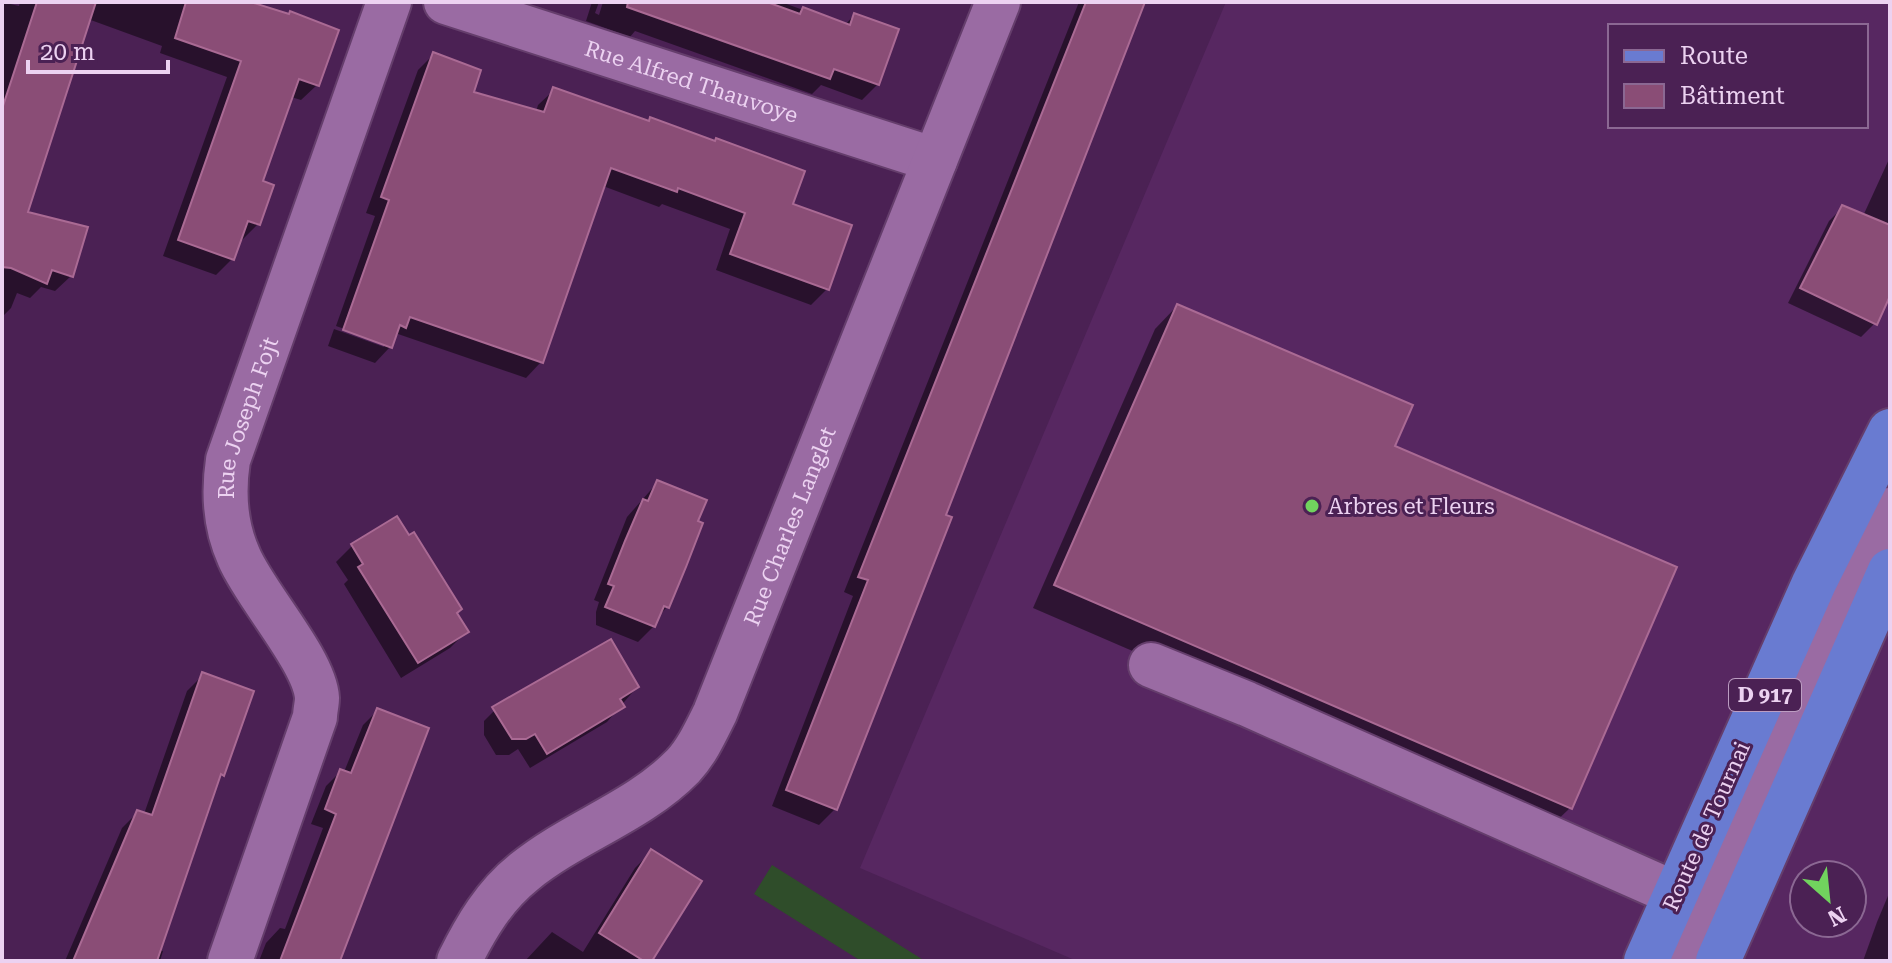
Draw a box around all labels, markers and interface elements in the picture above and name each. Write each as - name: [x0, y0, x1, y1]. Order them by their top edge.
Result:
- scale bar: [28, 24, 168, 74]
- legend: [1608, 24, 1868, 128]
- street label: Rue Alfred Thauvoye: [582, 36, 801, 128]
- text: 20 m: [40, 38, 95, 66]
- text: Route: [1680, 42, 1748, 70]
- text: Bâtiment: [1680, 82, 1785, 110]
- street label: Rue Joseph Fojt: [214, 334, 283, 499]
- street label: Rue Charles Langlet: [739, 423, 841, 629]
- place label: Arbres et Fleurs: [1328, 494, 1495, 519]
- marker: Arbres et Fleurs: [1303, 497, 1321, 515]
- road number: D 917: [1729, 679, 1801, 711]
- street label: Route de Tournai: [1658, 738, 1755, 915]
- north arrow: [1788, 859, 1868, 939]
- text: N: [1824, 901, 1850, 931]

